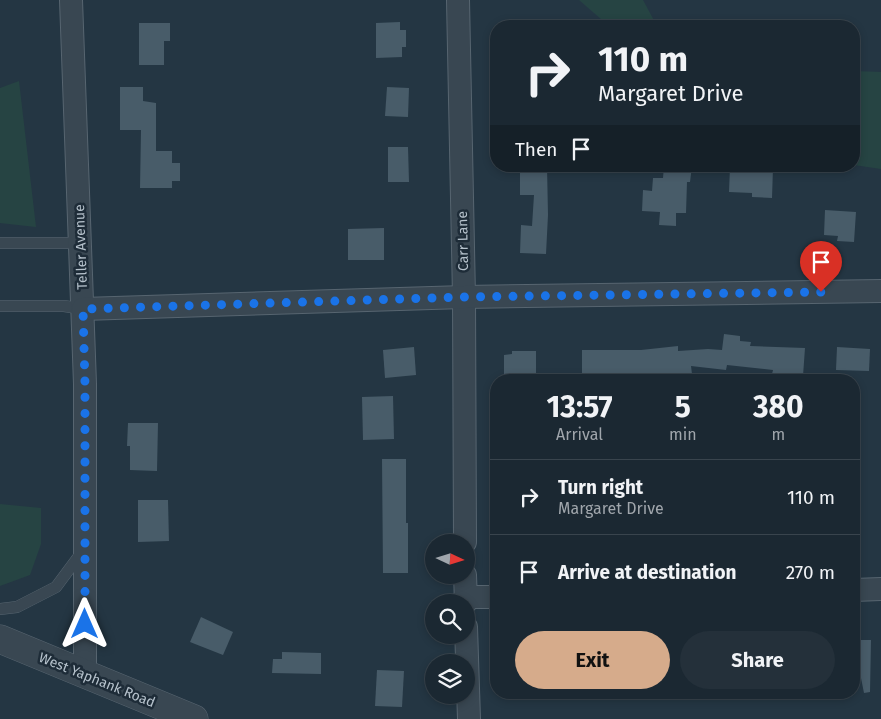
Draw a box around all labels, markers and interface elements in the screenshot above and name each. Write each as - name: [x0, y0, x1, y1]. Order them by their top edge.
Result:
- text: 110 m: [598, 38, 688, 80]
- icon: right: [515, 40, 580, 105]
- text: Margaret Drive: [598, 80, 743, 107]
- icon: arrive: [567, 135, 595, 163]
- text: Then: [515, 138, 557, 161]
- street label: Teller Avenue: [71, 204, 91, 290]
- street label: Carr Lane: [454, 211, 472, 271]
- pin: [800, 241, 842, 292]
- icon: arrive: [807, 248, 835, 276]
- text: 13:57: [546, 389, 613, 425]
- text: 5: [675, 389, 691, 425]
- text: 380: [753, 389, 804, 425]
- text: Arrival: [556, 425, 603, 444]
- text: min: [669, 425, 697, 444]
- text: m: [771, 425, 785, 444]
- text: Turn right: [558, 476, 643, 499]
- icon: right: [515, 483, 543, 511]
- text: 110 m: [787, 486, 835, 509]
- text: Margaret Drive: [558, 499, 664, 518]
- north arrow: [425, 534, 475, 584]
- map controls: [425, 534, 475, 704]
- icon: arrive: [515, 558, 543, 586]
- text: Arrive at destination: [558, 561, 737, 584]
- text: 270 m: [786, 561, 835, 584]
- button: search: [425, 594, 475, 644]
- position arrow: [58, 597, 110, 649]
- button: Exit: [515, 631, 670, 689]
- button: Share: [680, 631, 835, 689]
- street label: West Yaphank Road: [36, 649, 158, 711]
- button: layers: [425, 654, 475, 704]

